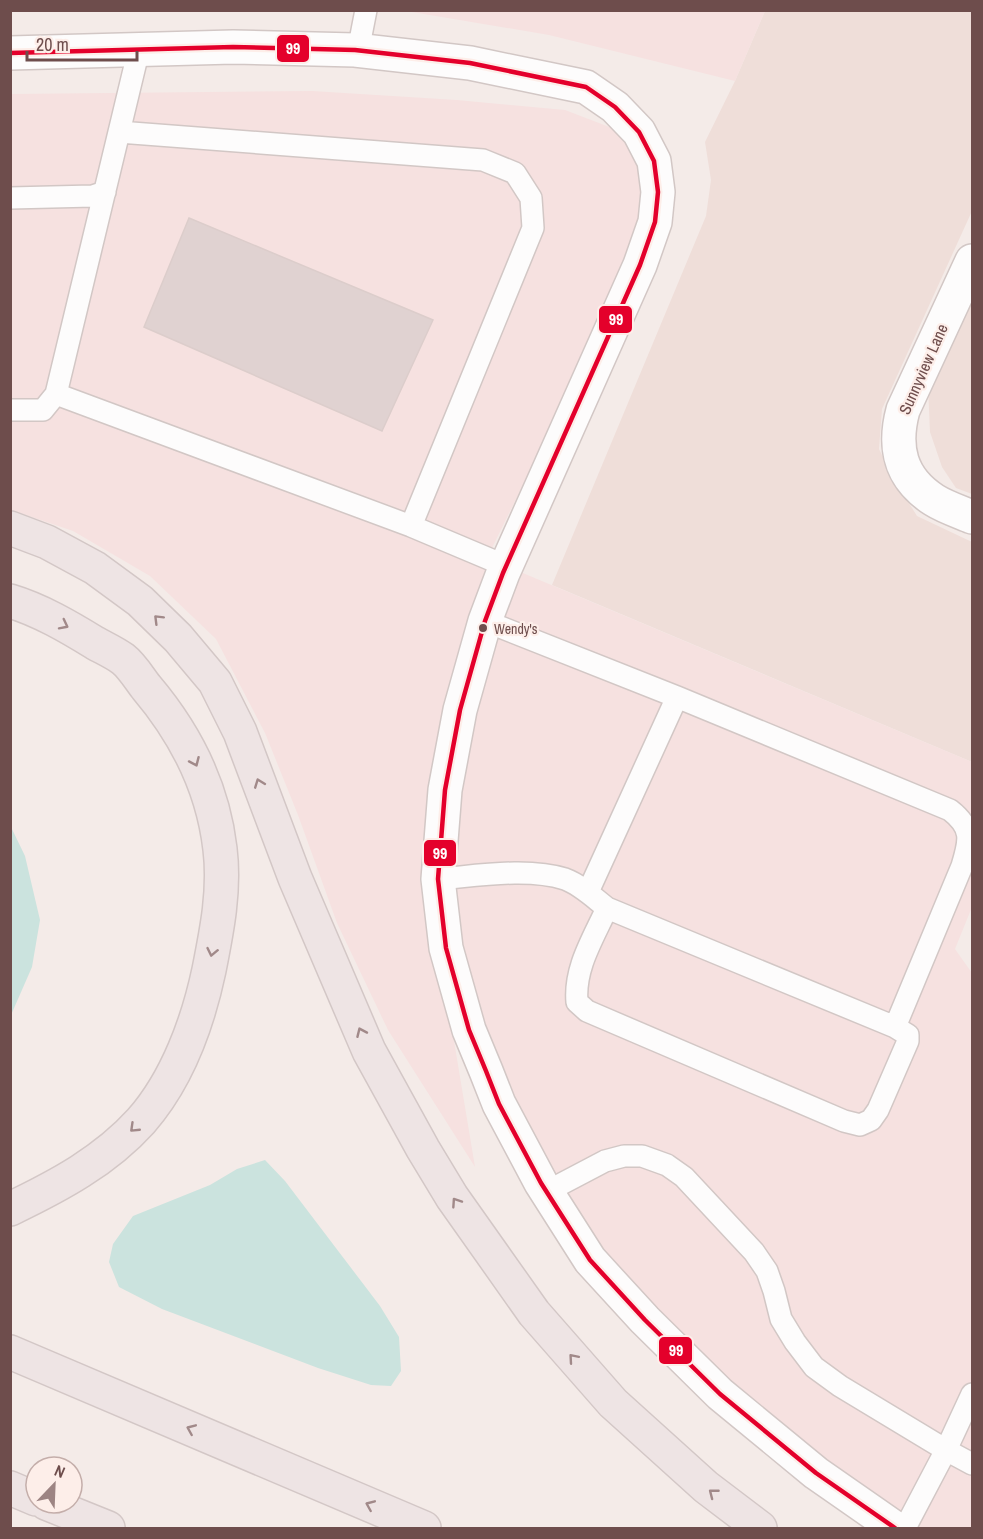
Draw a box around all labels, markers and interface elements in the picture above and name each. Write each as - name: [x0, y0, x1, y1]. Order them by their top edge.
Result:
- scale bar: [27, 24, 136, 62]
- text: 20 m: [36, 32, 69, 57]
- line badge: 99: [276, 34, 310, 63]
- text: 99: [286, 37, 300, 59]
- line badge: 99: [598, 305, 633, 334]
- text: 99: [609, 308, 623, 330]
- street label: Sunnyview Lane: [893, 320, 953, 418]
- one-way arrow: [155, 615, 165, 626]
- one-way arrow: [57, 618, 68, 629]
- place label: Wendy's: [494, 620, 538, 638]
- marker: Wendy's: [477, 622, 489, 634]
- one-way arrow: [188, 756, 200, 767]
- one-way arrow: [254, 778, 267, 789]
- line badge: 99: [423, 839, 457, 867]
- text: 99: [433, 842, 447, 864]
- one-way arrow: [206, 947, 219, 957]
- one-way arrow: [356, 1028, 368, 1039]
- one-way arrow: [130, 1120, 141, 1131]
- one-way arrow: [452, 1198, 463, 1209]
- line badge: 99: [658, 1336, 693, 1365]
- text: 99: [669, 1339, 683, 1361]
- one-way arrow: [569, 1354, 580, 1364]
- one-way arrow: [186, 1424, 197, 1436]
- north arrow: [24, 1455, 84, 1515]
- text: N: [51, 1459, 69, 1483]
- one-way arrow: [709, 1489, 720, 1500]
- one-way arrow: [365, 1501, 376, 1513]

